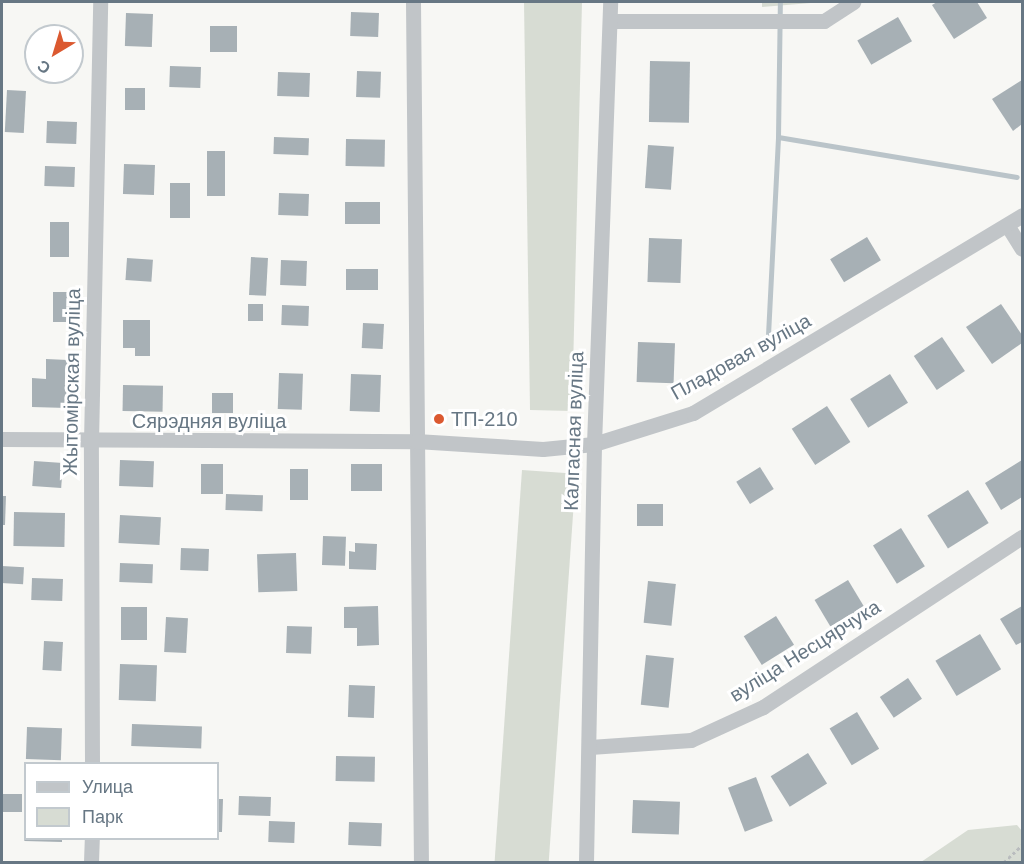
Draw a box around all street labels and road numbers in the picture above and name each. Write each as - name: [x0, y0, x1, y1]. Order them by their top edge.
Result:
- street label: Жытомірская вуліца: [58, 288, 86, 476]
- street label: Пладовая вуліца: [667, 309, 815, 405]
- street label: Калгасная вуліца: [559, 351, 589, 511]
- street label: Сярэдняя вуліца: [132, 409, 286, 433]
- street label: вуліца Несцярчука: [725, 595, 885, 707]

